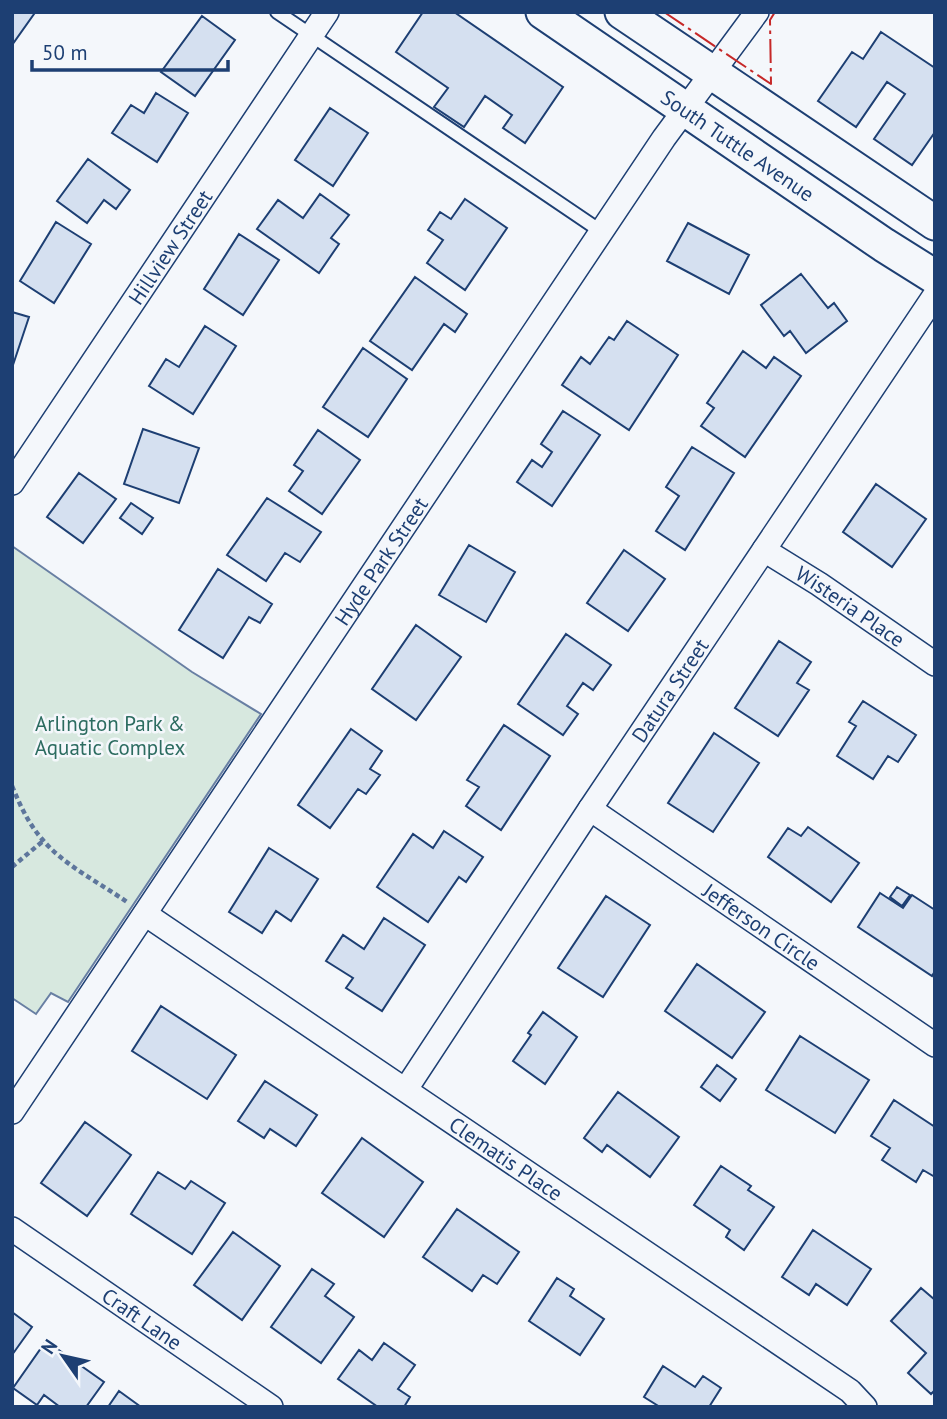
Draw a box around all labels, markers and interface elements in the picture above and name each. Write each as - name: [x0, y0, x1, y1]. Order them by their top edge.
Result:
- scale bar: [32, 28, 228, 72]
- text: 50 m: [42, 39, 88, 66]
- street label: South Tuttle Avenue: [656, 83, 820, 207]
- street label: Hillview Street: [122, 184, 218, 309]
- street label: Hyde Park Street: [328, 492, 433, 630]
- street label: Wisteria Place: [791, 559, 910, 653]
- street label: Datura Street: [625, 633, 714, 747]
- park label: Arlington Park & Aquatic Complex: [35, 710, 185, 761]
- street label: Jefferson Circle: [697, 876, 825, 976]
- street label: Clematis Place: [444, 1110, 568, 1206]
- street label: Craft Lane: [97, 1281, 187, 1355]
- north arrow: [28, 1321, 98, 1391]
- text: N: [35, 1335, 62, 1358]

